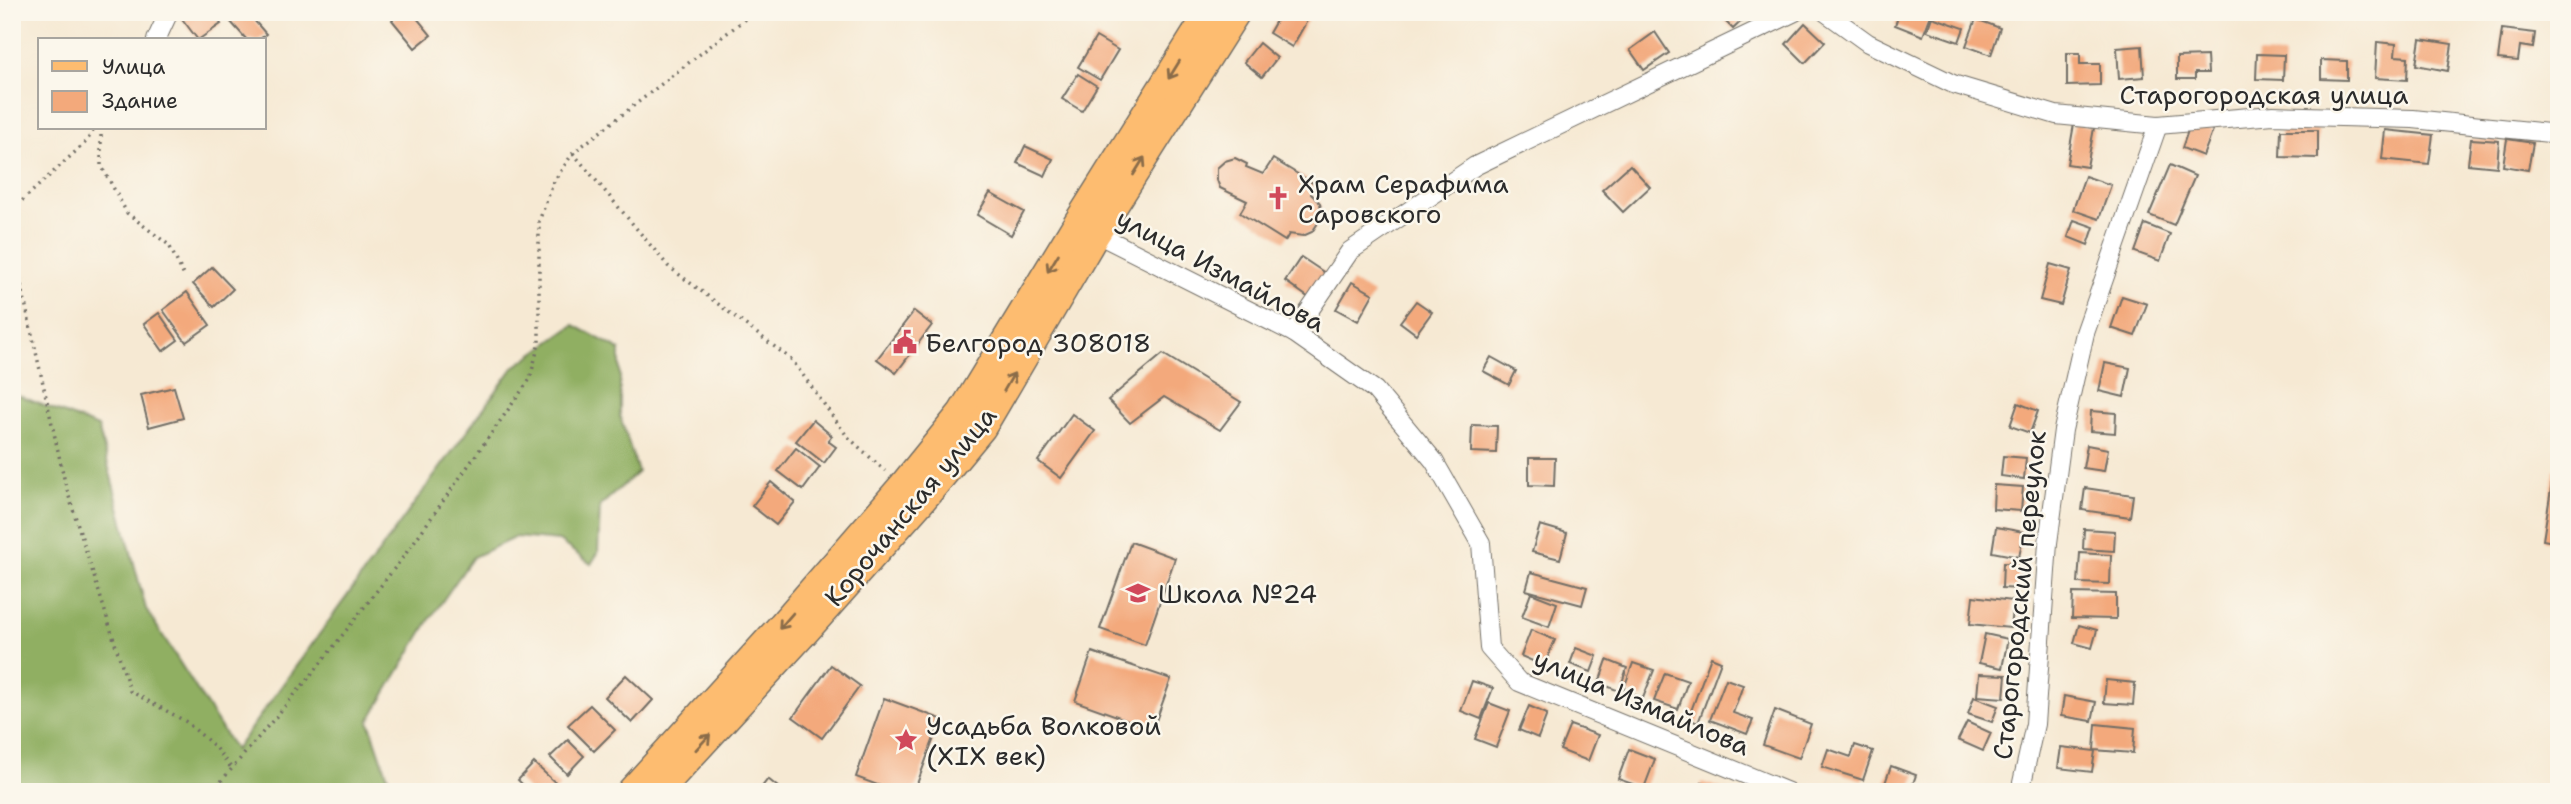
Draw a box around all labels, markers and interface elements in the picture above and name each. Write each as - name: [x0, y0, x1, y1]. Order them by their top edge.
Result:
- legend: [38, 38, 266, 130]
- text: Улица: [102, 53, 165, 81]
- one-way arrow: [1166, 60, 1181, 79]
- street label: Старогородская улица: [2120, 77, 2408, 112]
- text: Здание: [102, 87, 178, 115]
- one-way arrow: [1132, 157, 1146, 177]
- place label: Храм Серафима Саровского: [1298, 166, 1509, 231]
- church icon: Храм Серафима Саровского: [1264, 184, 1292, 212]
- street label: улица Измайлова: [1110, 200, 1332, 340]
- one-way arrow: [1046, 252, 1060, 272]
- place label: Белгород 308018: [925, 325, 1151, 360]
- public building icon: Белгород 308018: [891, 328, 919, 356]
- one-way arrow: [1002, 373, 1016, 393]
- street label: Корочанская улица: [816, 399, 1004, 613]
- street label: Старогородский переулок: [1984, 428, 2054, 761]
- place label: Школа №24: [1158, 576, 1317, 611]
- school or university icon: Школа №24: [1124, 579, 1152, 607]
- one-way arrow: [778, 612, 794, 630]
- street label: улица Измайлова: [1528, 641, 1756, 763]
- place label: Усадьба Волковой (XIX век): [926, 708, 1161, 773]
- place icon: Усадьба Волковой (XIX век): [892, 726, 920, 754]
- one-way arrow: [695, 734, 712, 751]

